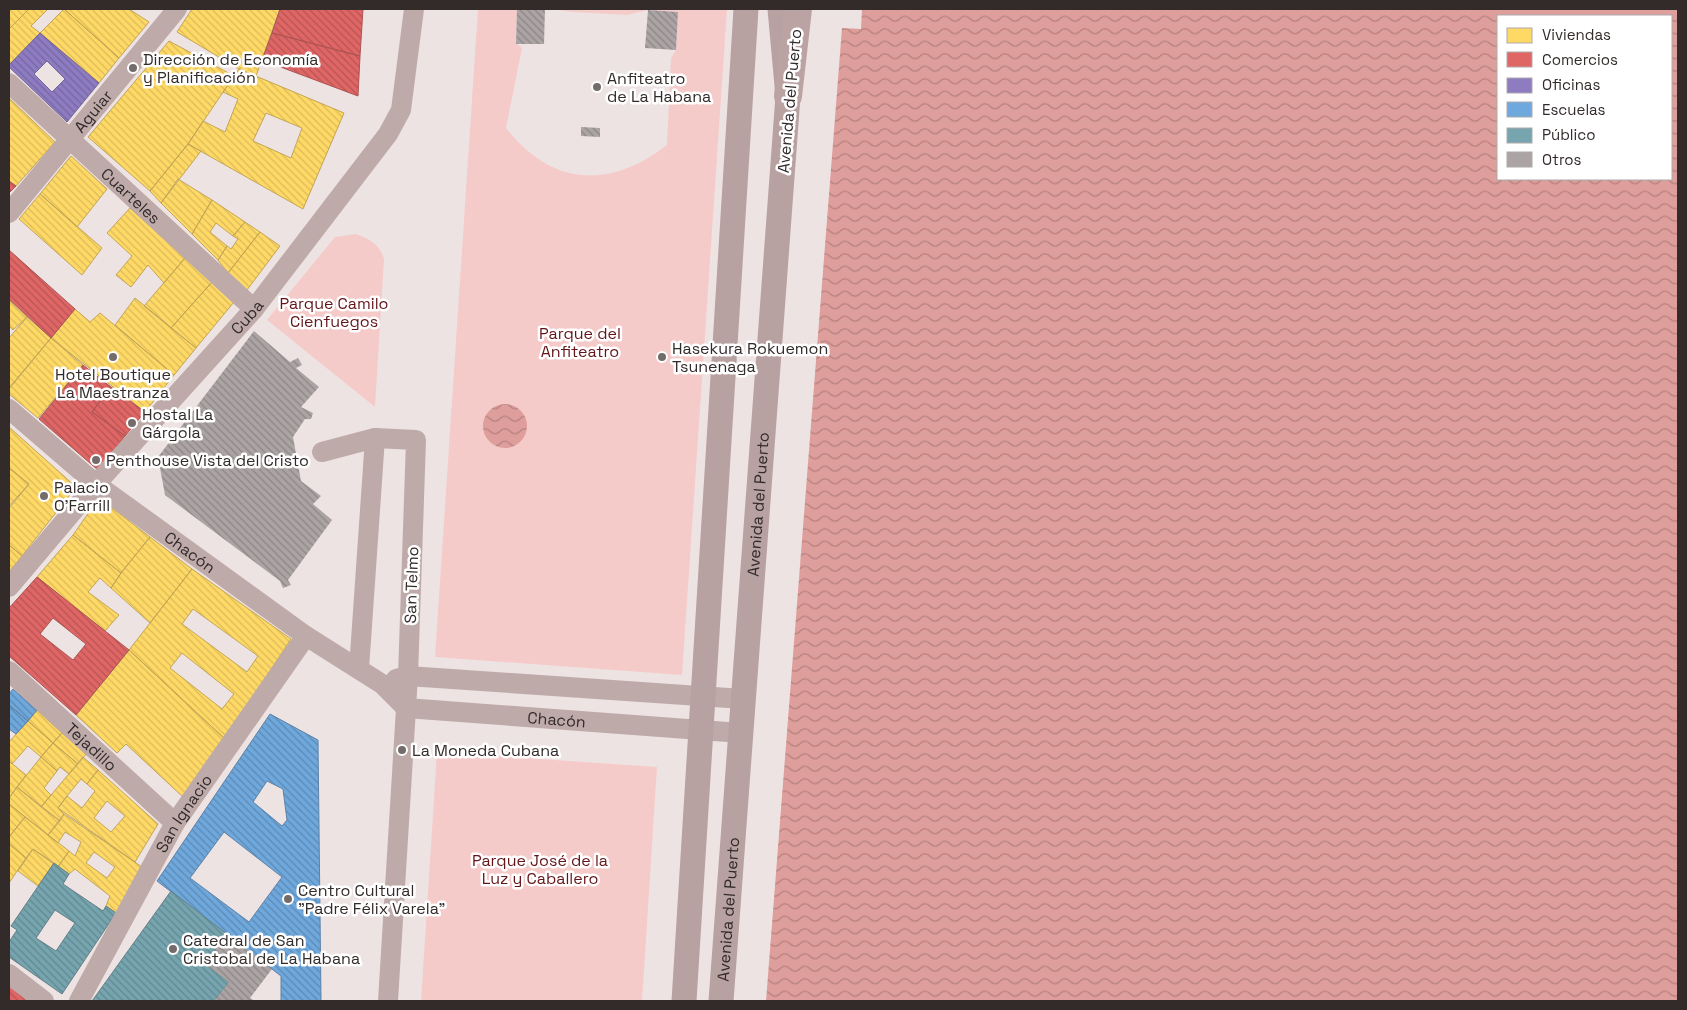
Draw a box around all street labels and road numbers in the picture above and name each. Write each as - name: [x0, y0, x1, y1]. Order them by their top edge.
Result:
- street label: Avenida del Puerto: [773, 28, 806, 174]
- street label: Aguiar: [70, 86, 117, 137]
- street label: Cuarteles: [96, 163, 165, 229]
- street label: Cuba: [226, 296, 268, 339]
- street label: Avenida del Puerto: [742, 431, 774, 577]
- street label: Chacón: [160, 527, 220, 578]
- street label: San Telmo: [400, 546, 423, 624]
- street label: Chacón: [527, 707, 586, 732]
- street label: Tejadillo: [61, 718, 121, 776]
- street label: San Ignacio: [151, 770, 217, 856]
- street label: Avenida del Puerto: [712, 836, 744, 982]

